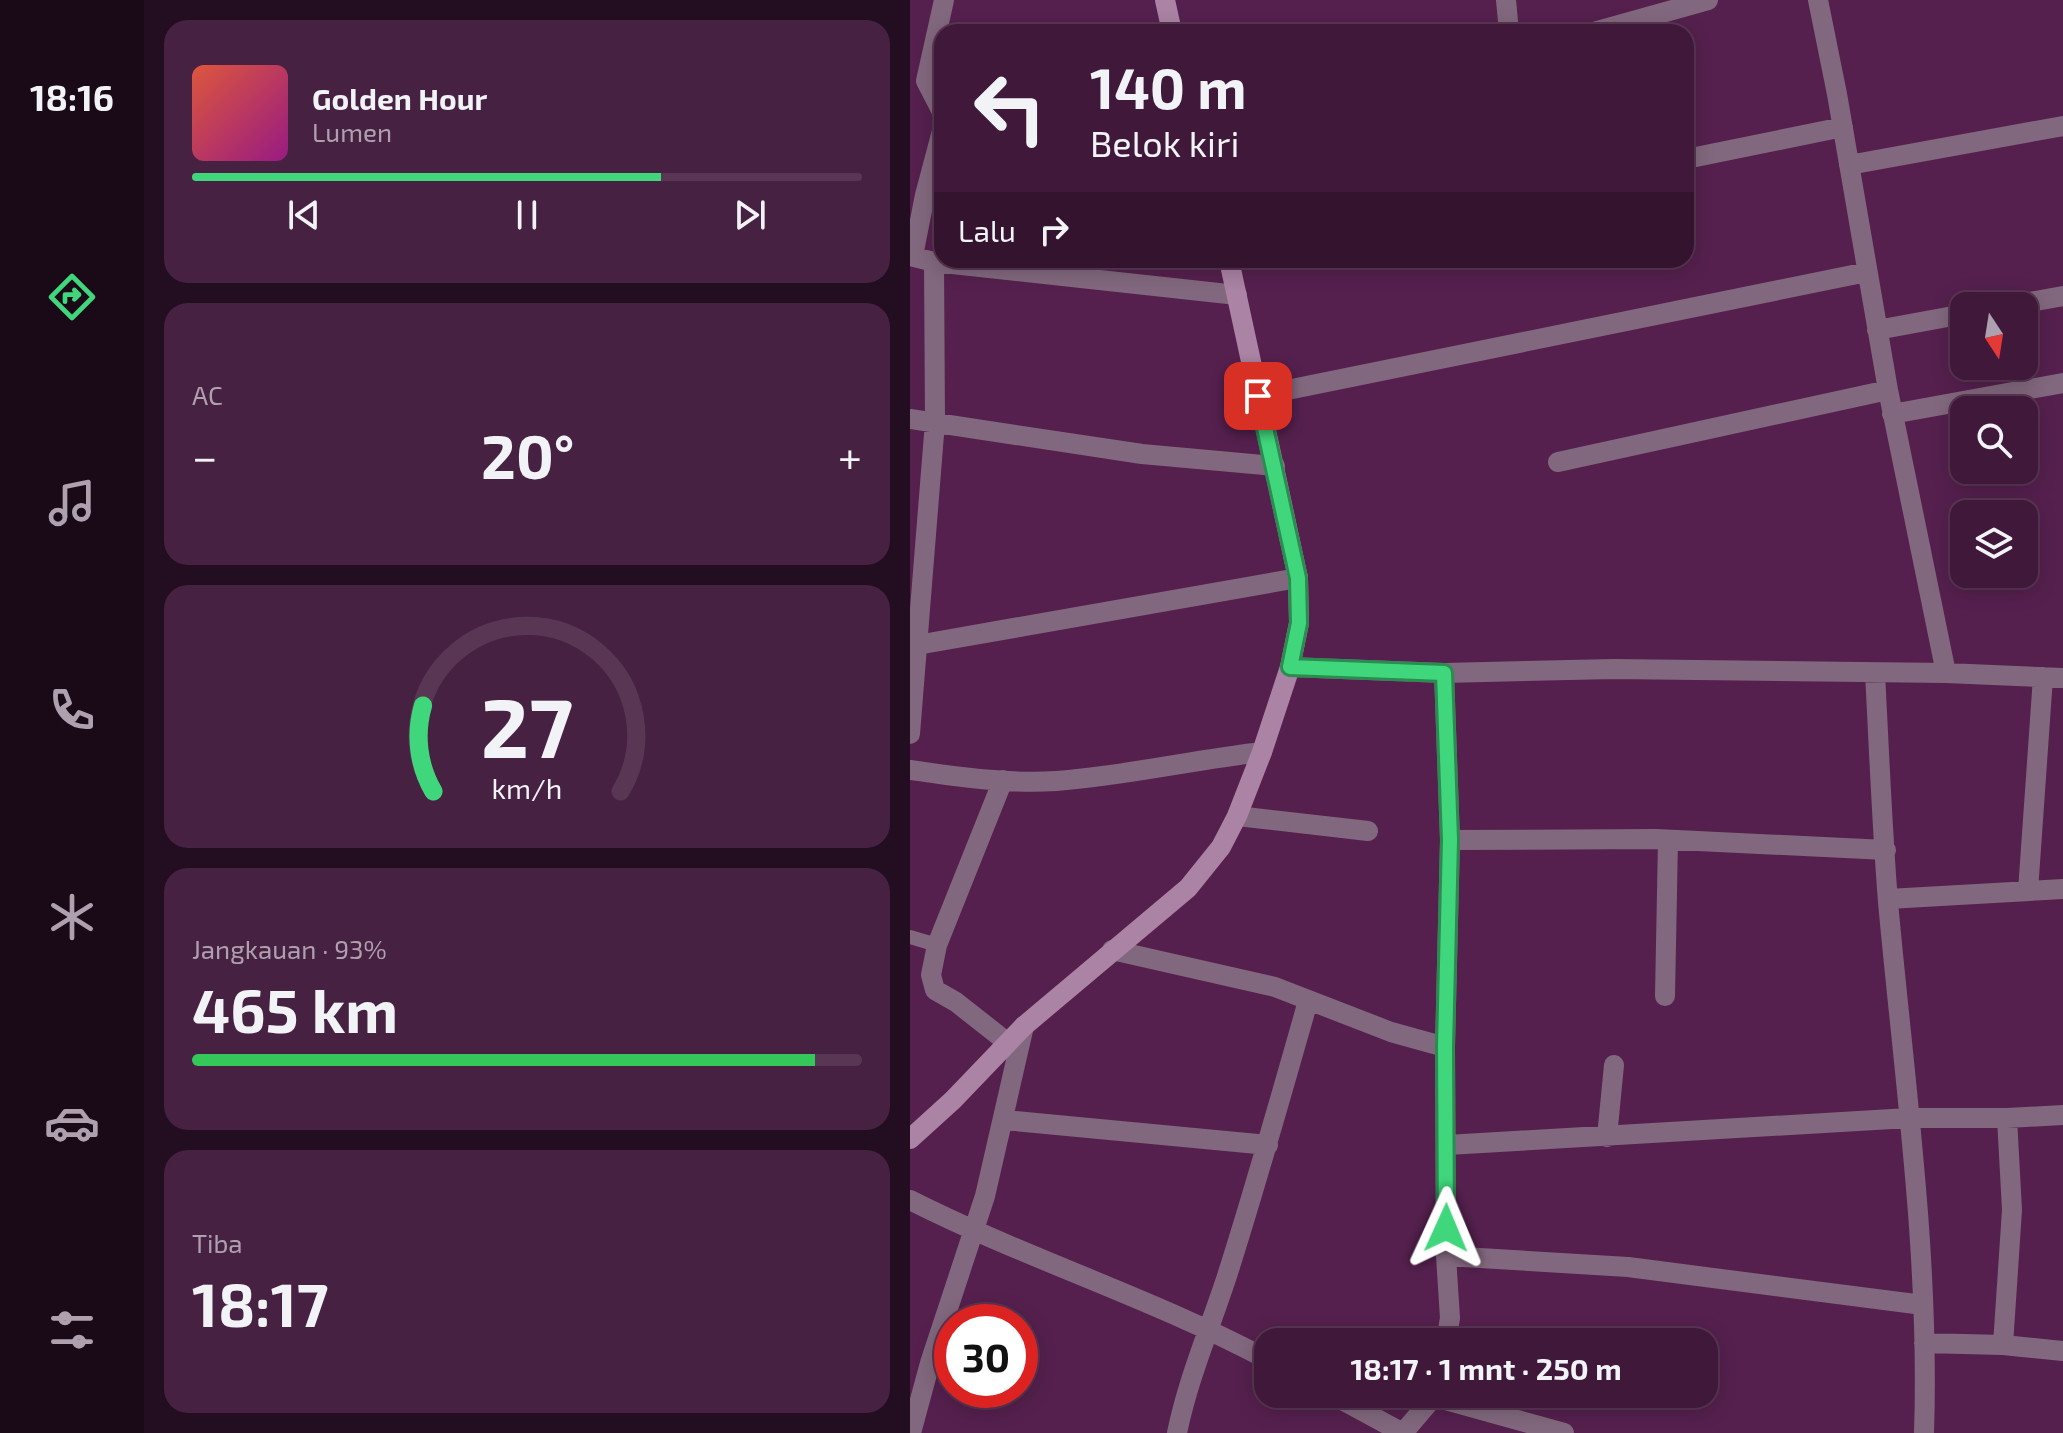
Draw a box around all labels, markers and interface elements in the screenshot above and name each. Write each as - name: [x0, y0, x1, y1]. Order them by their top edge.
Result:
- text: 140 m: [1090, 53, 1247, 120]
- icon: left: [958, 56, 1062, 160]
- text: 18:16: [30, 75, 114, 118]
- text: Golden Hour: [312, 80, 487, 116]
- text: Lumen: [312, 116, 392, 147]
- text: Belok kiri: [1090, 121, 1239, 164]
- icon: previous: [282, 193, 326, 237]
- icon: pause: [505, 193, 549, 237]
- icon: next: [728, 193, 772, 237]
- icon: right: [1032, 208, 1076, 252]
- text: Lalu: [958, 212, 1016, 248]
- icon: directions: [44, 269, 100, 325]
- north arrow: [1950, 292, 2038, 380]
- map controls: [1950, 292, 2038, 588]
- pin: [1224, 362, 1292, 430]
- icon: arrive: [1236, 374, 1280, 418]
- text: AC: [192, 379, 223, 410]
- button: search: [1950, 396, 2038, 484]
- text: 20°: [481, 419, 574, 491]
- text: −: [192, 429, 218, 482]
- text: +: [838, 429, 862, 482]
- icon: music: [44, 475, 100, 531]
- button: layers: [1950, 500, 2038, 588]
- text: 27: [481, 675, 573, 775]
- icon: phone: [44, 682, 100, 738]
- text: km/h: [492, 771, 562, 806]
- icon: climate: [44, 889, 100, 945]
- text: Jangkauan · 93%: [192, 933, 387, 964]
- text: 465 km: [192, 973, 398, 1045]
- icon: car: [44, 1095, 100, 1151]
- position arrow: [1404, 1186, 1488, 1270]
- text: Tiba: [192, 1227, 243, 1258]
- text: 18:17: [192, 1267, 328, 1339]
- icon: filters: [44, 1302, 100, 1358]
- speed limit sign: 30: [934, 1304, 1038, 1408]
- text: 18:17 · 1 mnt · 250 m: [1350, 1350, 1622, 1386]

